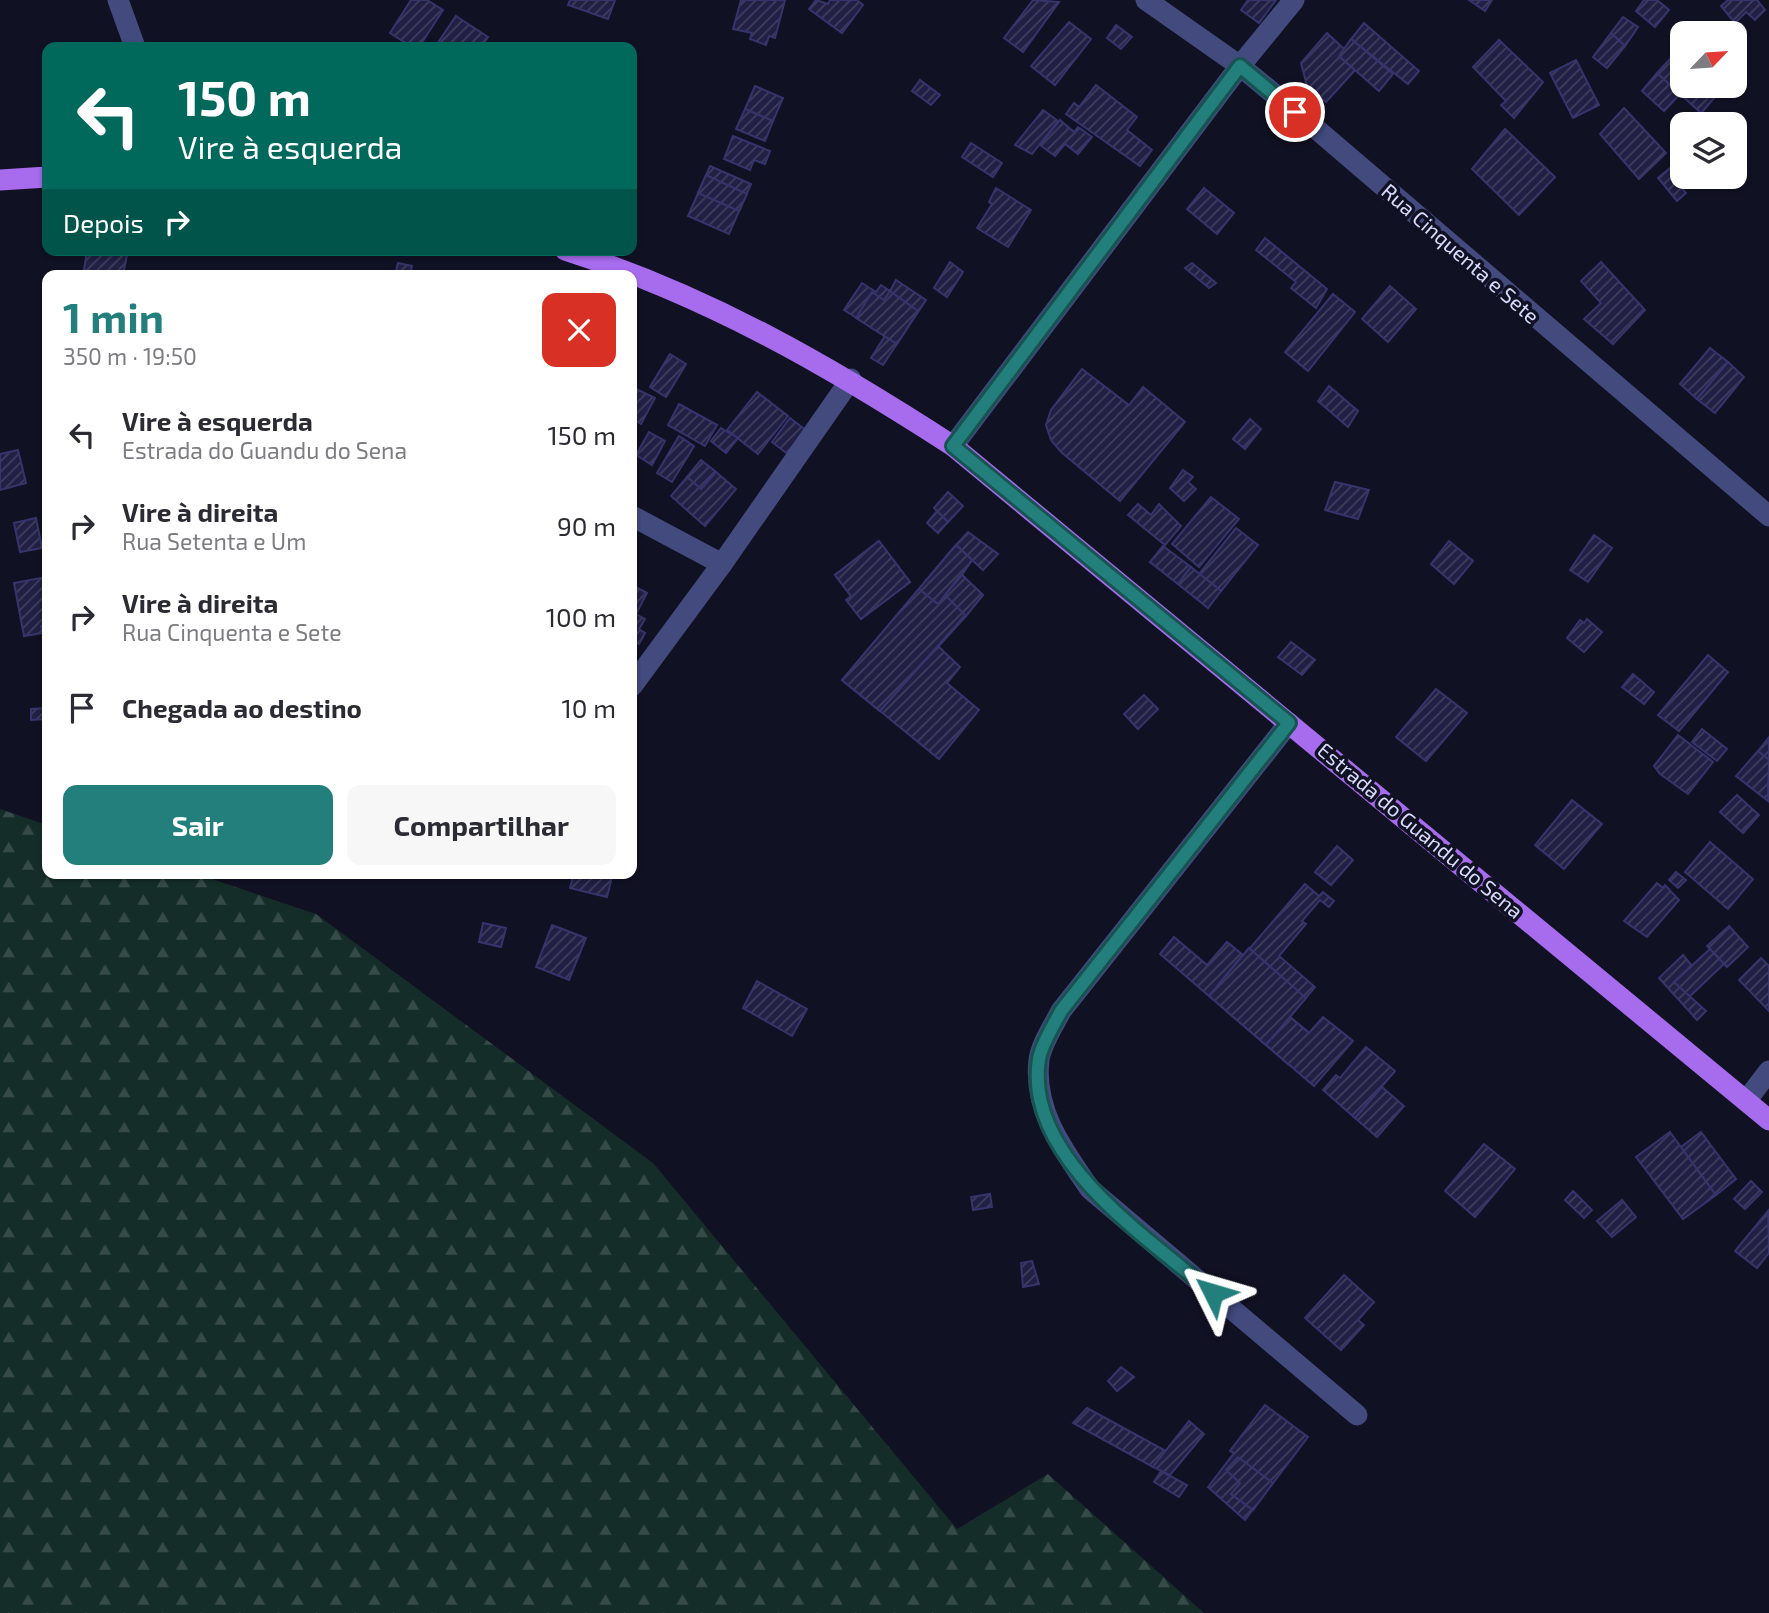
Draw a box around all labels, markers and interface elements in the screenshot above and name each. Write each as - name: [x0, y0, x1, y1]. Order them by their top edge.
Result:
- north arrow: [1670, 21, 1746, 98]
- map controls: [1670, 21, 1747, 189]
- text: 150 m: [178, 67, 311, 126]
- icon: left: [63, 70, 154, 161]
- pin: [1265, 82, 1325, 142]
- icon: arrive: [1276, 93, 1314, 131]
- button: layers: [1670, 112, 1747, 189]
- text: Vire à esquerda: [178, 127, 402, 165]
- street label: Rua Cinquenta e Sete: [1377, 178, 1545, 328]
- icon: right: [158, 203, 196, 241]
- text: Depois: [63, 207, 144, 238]
- text: 1 min: [63, 291, 164, 341]
- button: close: [542, 293, 616, 367]
- text: 350 m · 19:50: [63, 342, 197, 370]
- text: Vire à esquerda: [122, 405, 313, 436]
- icon: left: [63, 416, 101, 454]
- text: 150 m: [547, 419, 616, 450]
- text: Estrada do Guandu do Sena: [122, 436, 407, 464]
- text: Vire à direita: [122, 496, 278, 527]
- icon: right: [63, 507, 101, 545]
- text: 90 m: [557, 510, 616, 541]
- text: Rua Setenta e Um: [122, 527, 306, 555]
- text: Vire à direita: [122, 587, 278, 618]
- icon: right: [63, 598, 101, 636]
- text: 100 m: [546, 601, 616, 632]
- text: Rua Cinquenta e Sete: [122, 618, 342, 646]
- icon: arrive: [63, 689, 101, 727]
- text: Chegada ao destino: [122, 692, 362, 723]
- text: 10 m: [561, 692, 616, 723]
- street label: Estrada do Guandu do Sena: [1313, 737, 1529, 923]
- button: Sair: [63, 785, 333, 865]
- button: Compartilhar: [347, 785, 616, 865]
- position arrow: [1176, 1256, 1250, 1330]

